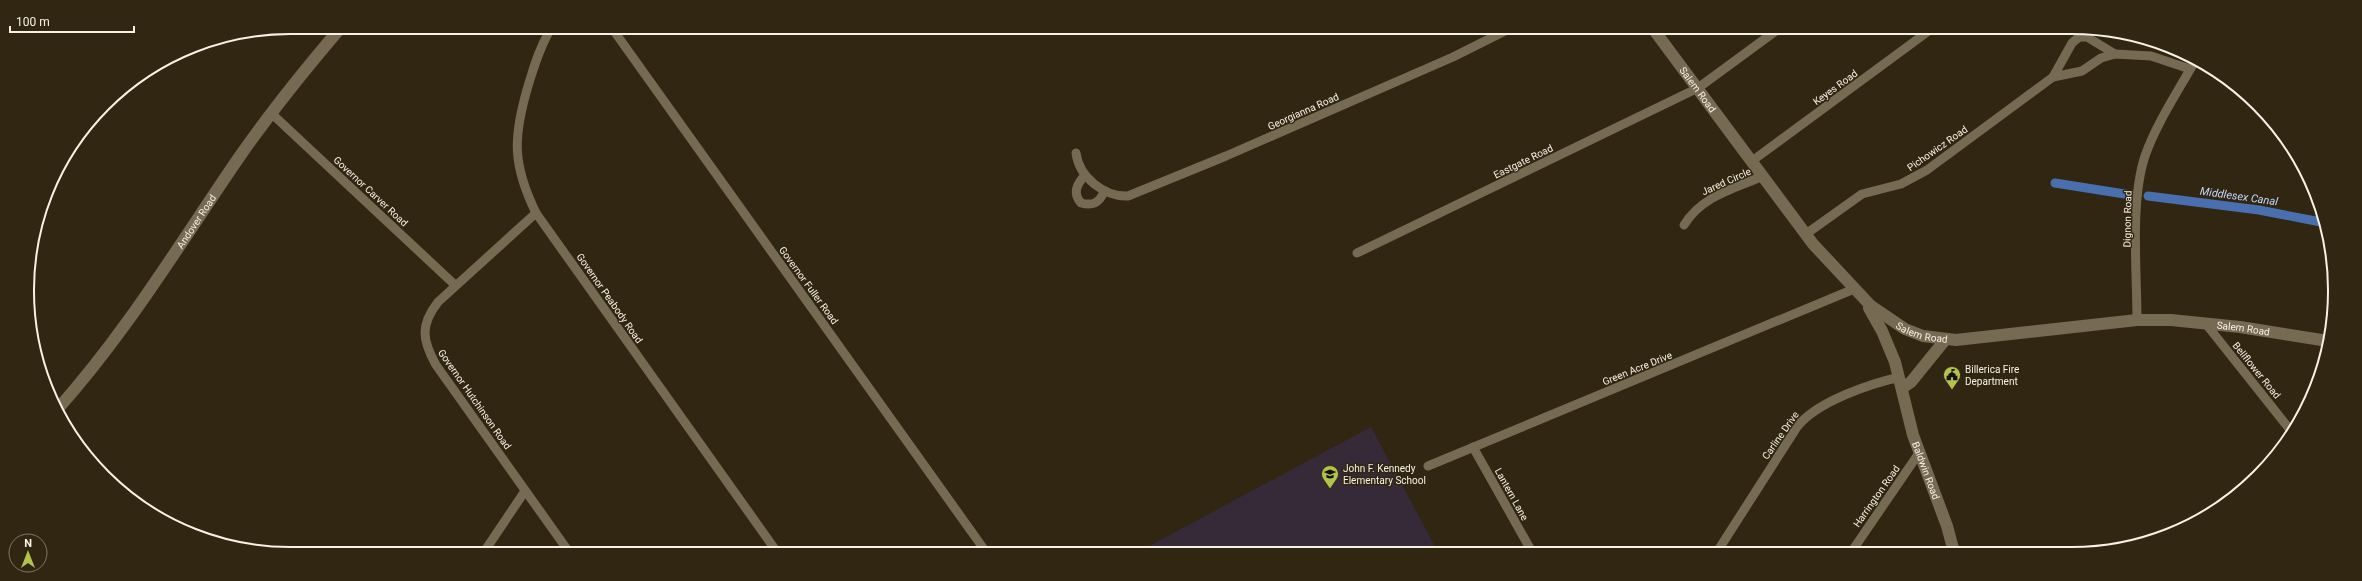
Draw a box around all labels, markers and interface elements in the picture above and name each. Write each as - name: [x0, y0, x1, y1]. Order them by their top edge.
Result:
- scale bar: [10, 8, 134, 34]
- text: 100 m: [16, 15, 50, 29]
- street label: Salem Road: [1677, 65, 1718, 114]
- street label: Keyes Road: [1811, 68, 1860, 107]
- street label: Georgianna Road: [1266, 91, 1340, 132]
- street label: Pichowicz Road: [1905, 124, 1969, 173]
- street label: Eastgate Road: [1492, 142, 1555, 181]
- street label: Governor Carver Road: [331, 154, 410, 229]
- street label: Jared Circle: [1700, 166, 1753, 197]
- water label: Middlesex Canal: [2199, 185, 2279, 208]
- street label: Dignon Road: [2122, 191, 2133, 247]
- street label: Andover Road: [175, 193, 218, 251]
- street label: Governor Fuller Road: [777, 244, 840, 326]
- street label: Governor Peabody Road: [574, 251, 645, 345]
- street label: Salem Road: [1894, 320, 1948, 345]
- street label: Salem Road: [2216, 320, 2271, 338]
- street label: Bellflower Road: [2230, 340, 2283, 401]
- street label: Governor Hutchinson Road: [436, 347, 513, 451]
- street label: Green Acre Drive: [1601, 349, 1674, 387]
- place label: Billerica Fire Department: [1965, 364, 2019, 387]
- public building icon: Billerica Fire Department: [1942, 365, 1962, 390]
- street label: Carline Drive: [1760, 409, 1801, 461]
- street label: Baldwin Road: [1910, 440, 1942, 501]
- place label: John F. Kennedy Elementary School: [1343, 463, 1426, 486]
- street label: Harrington Road: [1851, 463, 1902, 529]
- school or university icon: John F. Kennedy Elementary School: [1320, 464, 1340, 489]
- street label: Lantern Lane: [1493, 466, 1530, 522]
- north arrow: [8, 533, 48, 573]
- text: N: [24, 537, 32, 550]

